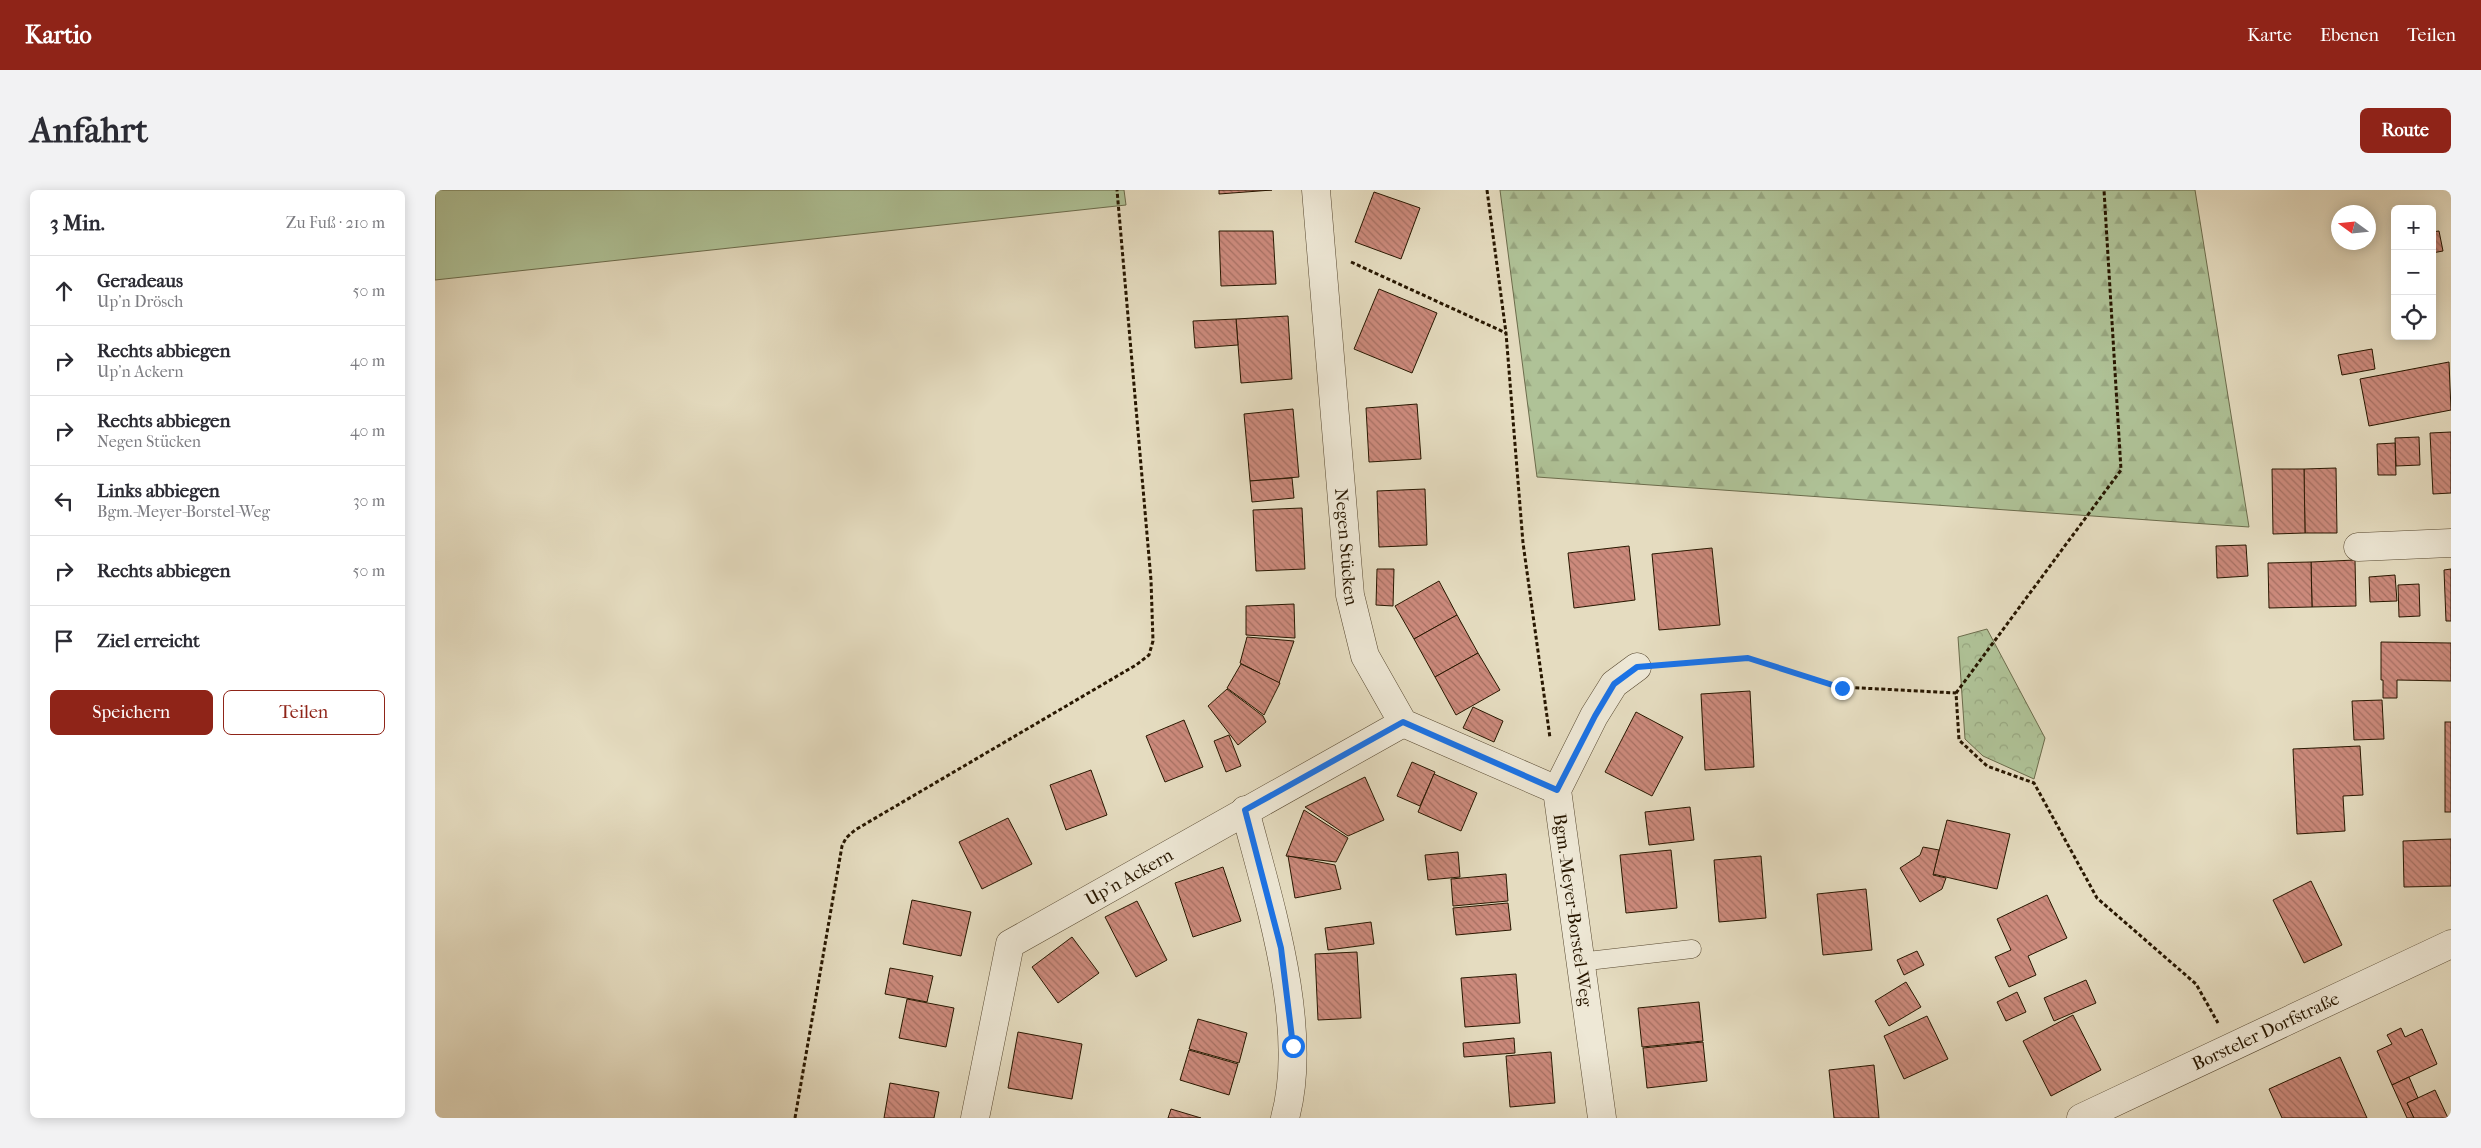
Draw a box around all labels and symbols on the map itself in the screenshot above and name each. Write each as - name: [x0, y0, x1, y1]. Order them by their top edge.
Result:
- north arrow: [2331, 205, 2376, 250]
- street label: Negen Stücken: [1330, 487, 1362, 608]
- route end: [1831, 677, 1854, 700]
- street label: Bgm.-Meyer-Borstel-Weg: [1549, 812, 1597, 1008]
- street label: Up'n Ackern: [1082, 844, 1177, 911]
- street label: Borsteler Dorfstraße: [2189, 988, 2343, 1075]
- route start: [1282, 1035, 1305, 1058]

